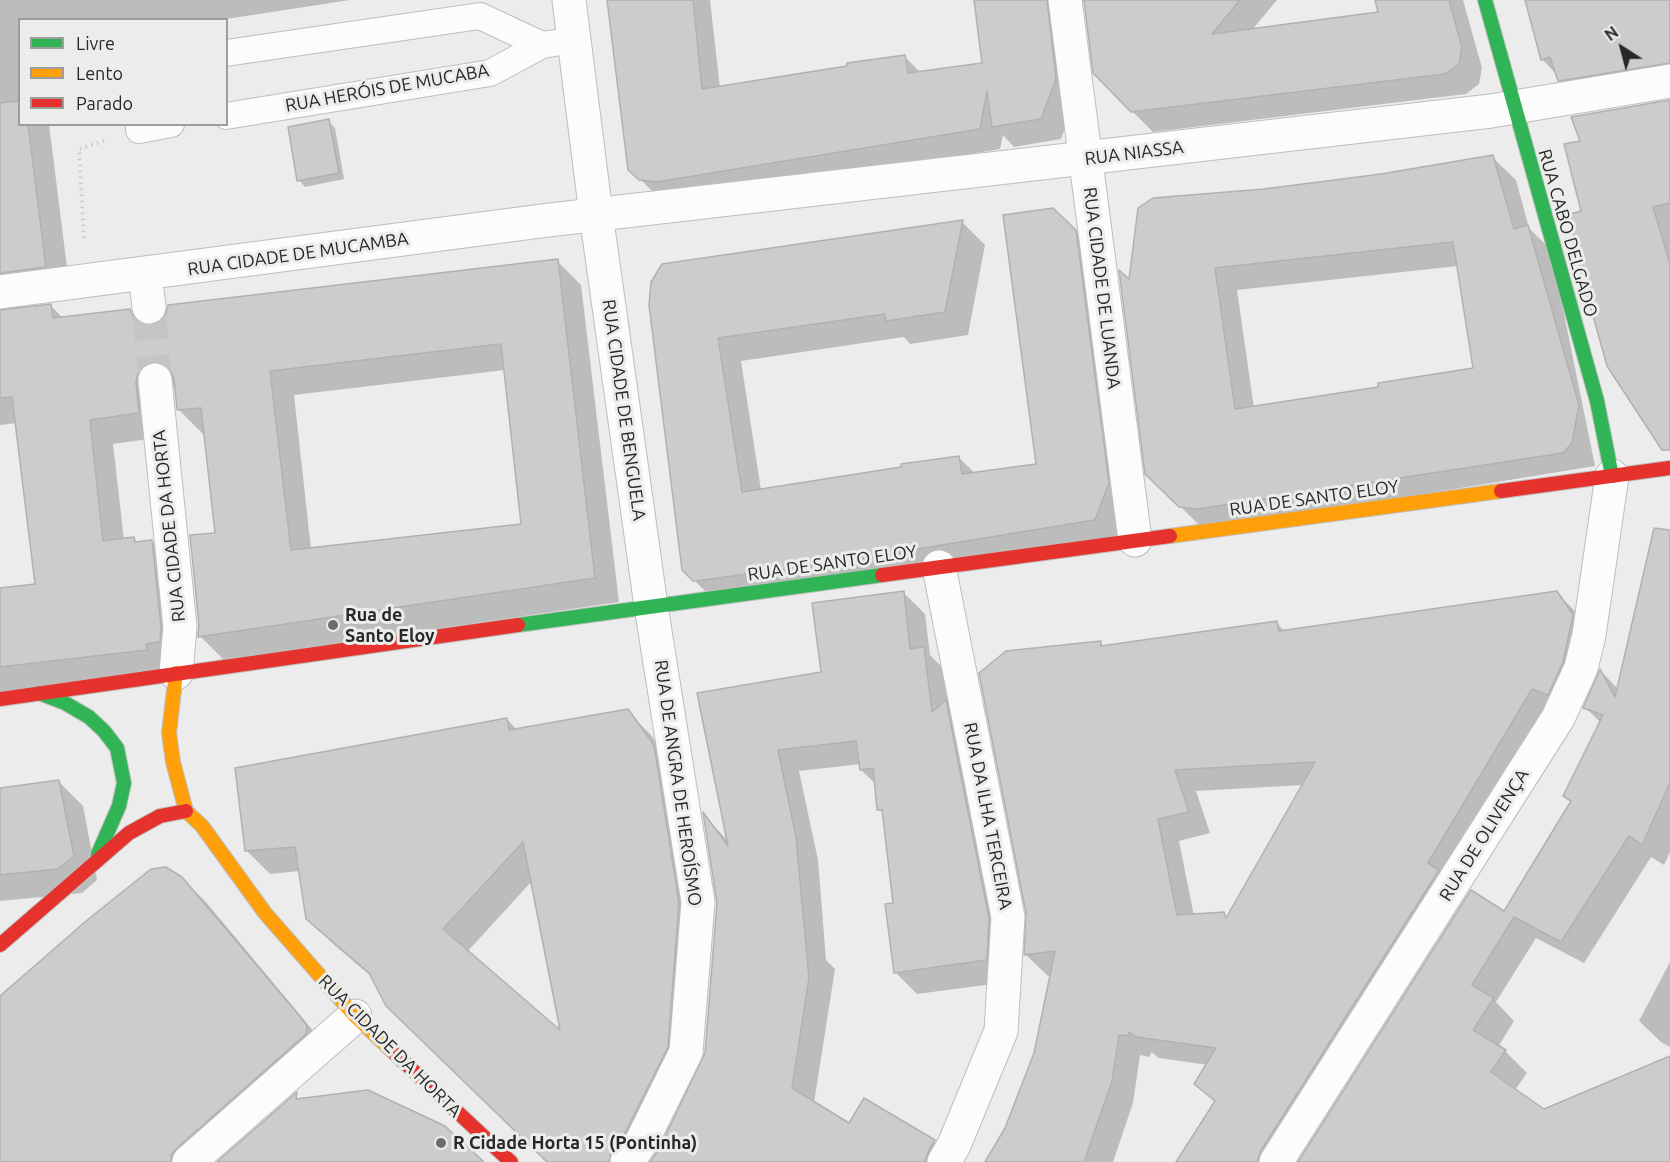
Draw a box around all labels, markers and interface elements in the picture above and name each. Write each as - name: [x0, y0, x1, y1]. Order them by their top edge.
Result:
- legend: [18, 18, 228, 126]
- north arrow: [1592, 18, 1652, 78]
- text: N: [1601, 23, 1622, 44]
- text: Livre: [76, 33, 115, 53]
- street label: RUA HERÓIS DE MUCABA: [283, 59, 491, 117]
- text: Lento: [76, 63, 123, 83]
- text: Parado: [76, 93, 133, 113]
- street label: RUA NIASSA: [1083, 136, 1185, 170]
- street label: RUA CABO DELGADO: [1534, 147, 1602, 319]
- street label: RUA CIDADE DE LUANDA: [1079, 186, 1125, 390]
- street label: RUA CIDADE DE MUCAMBA: [186, 228, 410, 280]
- street label: RUA CIDADE DE BENGUELA: [598, 298, 650, 522]
- street label: RUA CIDADE DA HORTA: [148, 429, 190, 623]
- street label: RUA DE SANTO ELOY: [1228, 475, 1400, 521]
- street label: RUA DE SANTO ELOY: [746, 540, 918, 586]
- place label: Rua de Santo Eloy: [345, 604, 435, 646]
- marker: Rua de Santo Eloy: [326, 618, 340, 632]
- street label: RUA DE ANGRA DE HEROÍSMO: [650, 658, 706, 908]
- street label: RUA DA ILHA TERCEIRA: [959, 721, 1017, 911]
- street label: RUA DE OLIVENÇA: [1435, 765, 1533, 905]
- street label: RUA CIDADE DA HORTA: [314, 970, 466, 1122]
- place label: R Cidade Horta 15 (Pontinha): [453, 1132, 697, 1154]
- marker: R Cidade Horta 15 (Pontinha): [434, 1136, 448, 1150]

